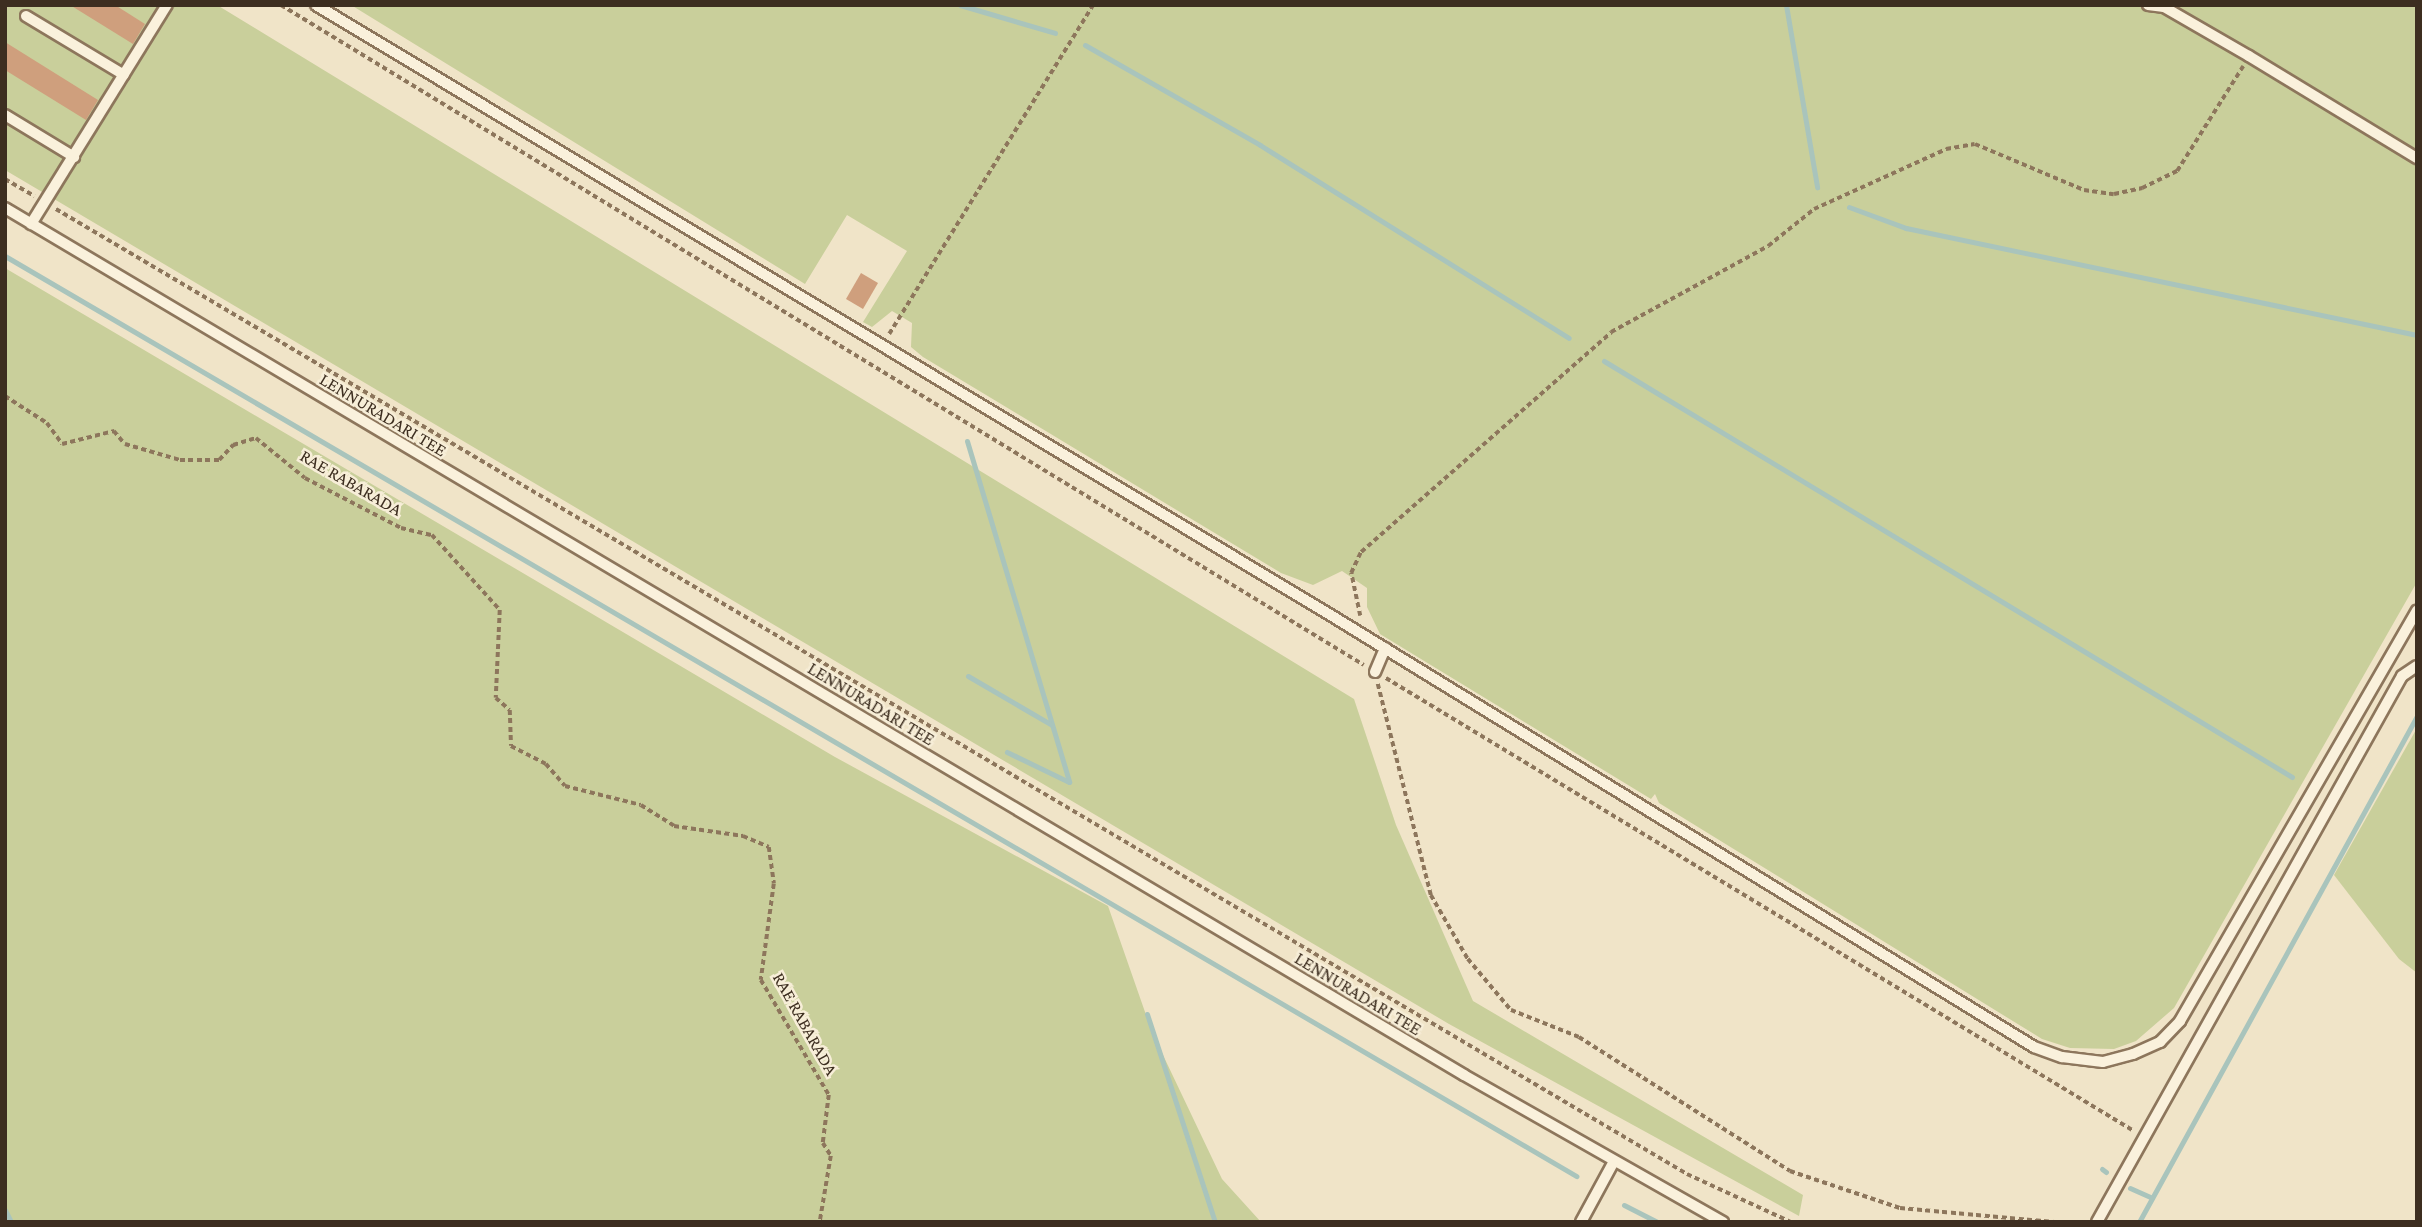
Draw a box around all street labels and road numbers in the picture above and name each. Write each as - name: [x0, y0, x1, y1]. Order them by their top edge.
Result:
- street label: LENNURADARI TEE: [316, 369, 450, 461]
- street label: RAE RABARADA: [296, 445, 406, 521]
- street label: LENNURADARI TEE: [804, 658, 938, 750]
- street label: LENNURADARI TEE: [1291, 948, 1425, 1040]
- street label: RAE RABARADA: [768, 969, 842, 1079]

